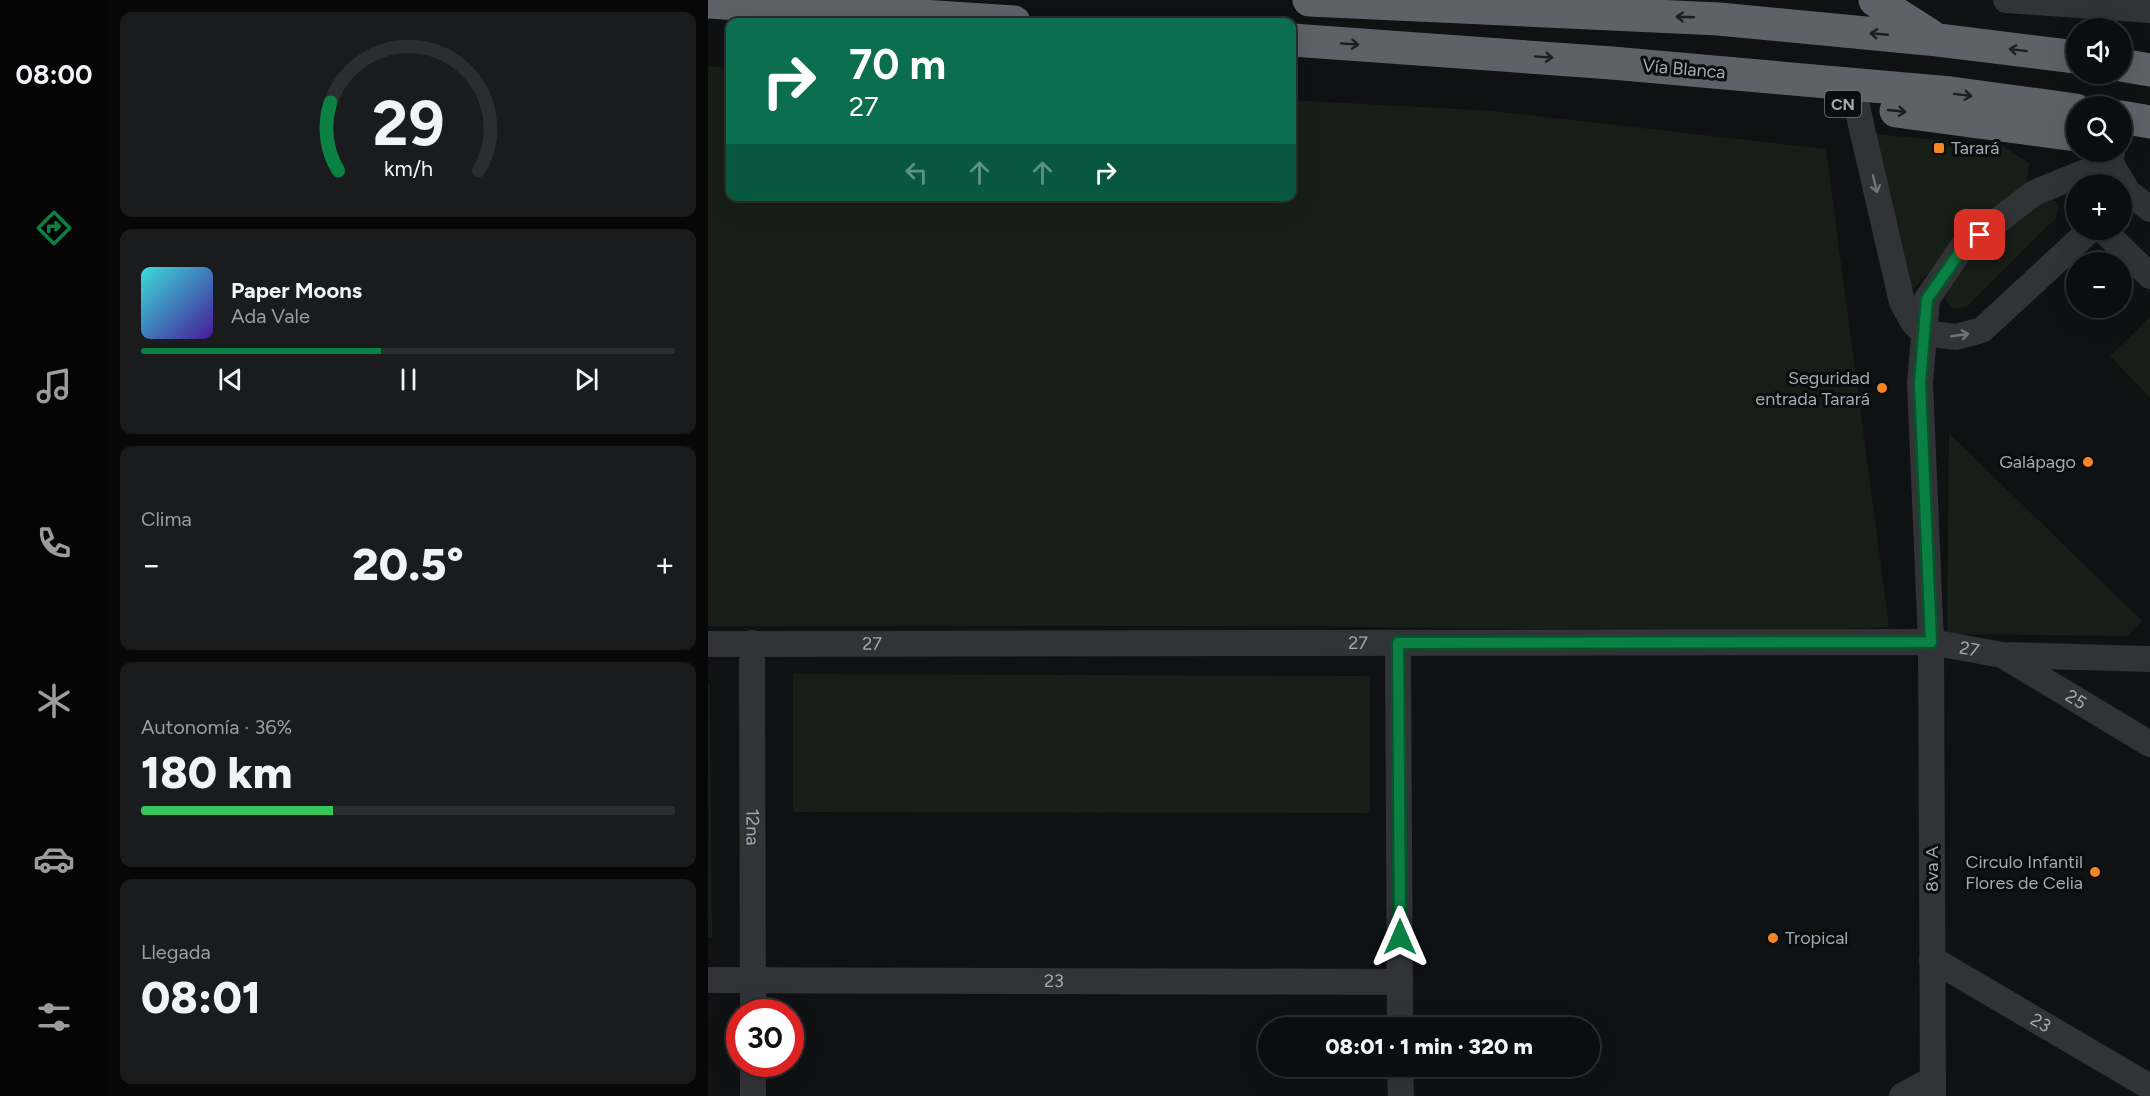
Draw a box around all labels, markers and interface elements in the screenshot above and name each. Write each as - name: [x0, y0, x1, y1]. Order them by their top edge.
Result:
- one-way arrow: [1676, 12, 1696, 23]
- map controls: [2066, 18, 2132, 318]
- button: sound: [2066, 18, 2132, 84]
- one-way arrow: [1870, 28, 1890, 39]
- text: 70 m: [849, 39, 946, 90]
- one-way arrow: [1339, 39, 1359, 50]
- icon: right: [750, 42, 828, 120]
- one-way arrow: [2009, 44, 2028, 55]
- one-way arrow: [1534, 52, 1554, 63]
- street label: Vía Blanca: [1642, 54, 1726, 84]
- text: 08:00: [15, 58, 93, 91]
- text: 29: [372, 87, 444, 162]
- one-way arrow: [1953, 89, 1972, 100]
- text: 27: [849, 90, 879, 123]
- road number: CN: [1825, 91, 1861, 117]
- button: search: [2066, 96, 2132, 162]
- one-way arrow: [1887, 106, 1907, 117]
- place label: Tarará: [1951, 137, 2000, 159]
- marker: Tarará: [1932, 141, 1946, 155]
- icon: left: [900, 156, 933, 189]
- icon: ahead: [963, 156, 996, 189]
- icon: ahead: [1026, 156, 1059, 189]
- icon: right: [1089, 156, 1122, 189]
- text: km/h: [384, 157, 432, 182]
- one-way arrow: [1870, 174, 1881, 194]
- button: +: [2066, 174, 2132, 240]
- icon: directions: [33, 207, 75, 249]
- pin: [1954, 209, 2005, 260]
- icon: arrive: [1963, 218, 1996, 251]
- button: −: [2066, 252, 2132, 318]
- text: Paper Moons: [231, 277, 362, 304]
- text: Ada Vale: [231, 304, 310, 328]
- one-way arrow: [1949, 329, 1969, 340]
- icon: previous: [214, 363, 247, 396]
- icon: pause: [392, 363, 425, 396]
- icon: next: [570, 363, 603, 396]
- icon: music: [33, 365, 75, 407]
- place label: Seguridad entrada Tarará: [1755, 367, 1870, 410]
- marker: Seguridad entrada Tarará: [1875, 381, 1889, 395]
- place label: Galápago: [1999, 451, 2076, 473]
- marker: Galápago: [2081, 455, 2095, 469]
- text: Clima: [141, 507, 192, 531]
- icon: phone: [33, 522, 75, 564]
- text: 20.5°: [352, 537, 464, 591]
- text: −: [141, 545, 162, 584]
- text: +: [654, 545, 675, 584]
- street label: 27: [1348, 632, 1368, 654]
- street label: 27: [862, 633, 882, 655]
- street label: 27: [1958, 636, 1981, 662]
- icon: climate: [33, 680, 75, 722]
- street label: 25: [2062, 685, 2090, 714]
- text: Autonomía · 36%: [141, 715, 292, 739]
- text: 180 km: [141, 745, 292, 799]
- street label: 12na: [741, 809, 764, 845]
- icon: car: [33, 838, 75, 880]
- street label: 8va A: [1921, 846, 1943, 892]
- place label: Circulo Infantil Flores de Celia: [1965, 851, 2083, 894]
- marker: Circulo Infantil Flores de Celia: [2088, 865, 2102, 879]
- position arrow: [1368, 905, 1432, 969]
- place label: Tropical: [1785, 927, 1848, 949]
- marker: Tropical: [1766, 931, 1780, 945]
- text: Llegada: [141, 940, 211, 964]
- text: 08:01: [141, 970, 261, 1024]
- street label: 23: [1044, 970, 1064, 992]
- icon: filters: [33, 996, 75, 1038]
- speed limit sign: 30: [726, 999, 804, 1077]
- street label: 23: [2027, 1008, 2055, 1037]
- text: 08:01 · 1 min · 320 m: [1325, 1033, 1533, 1060]

